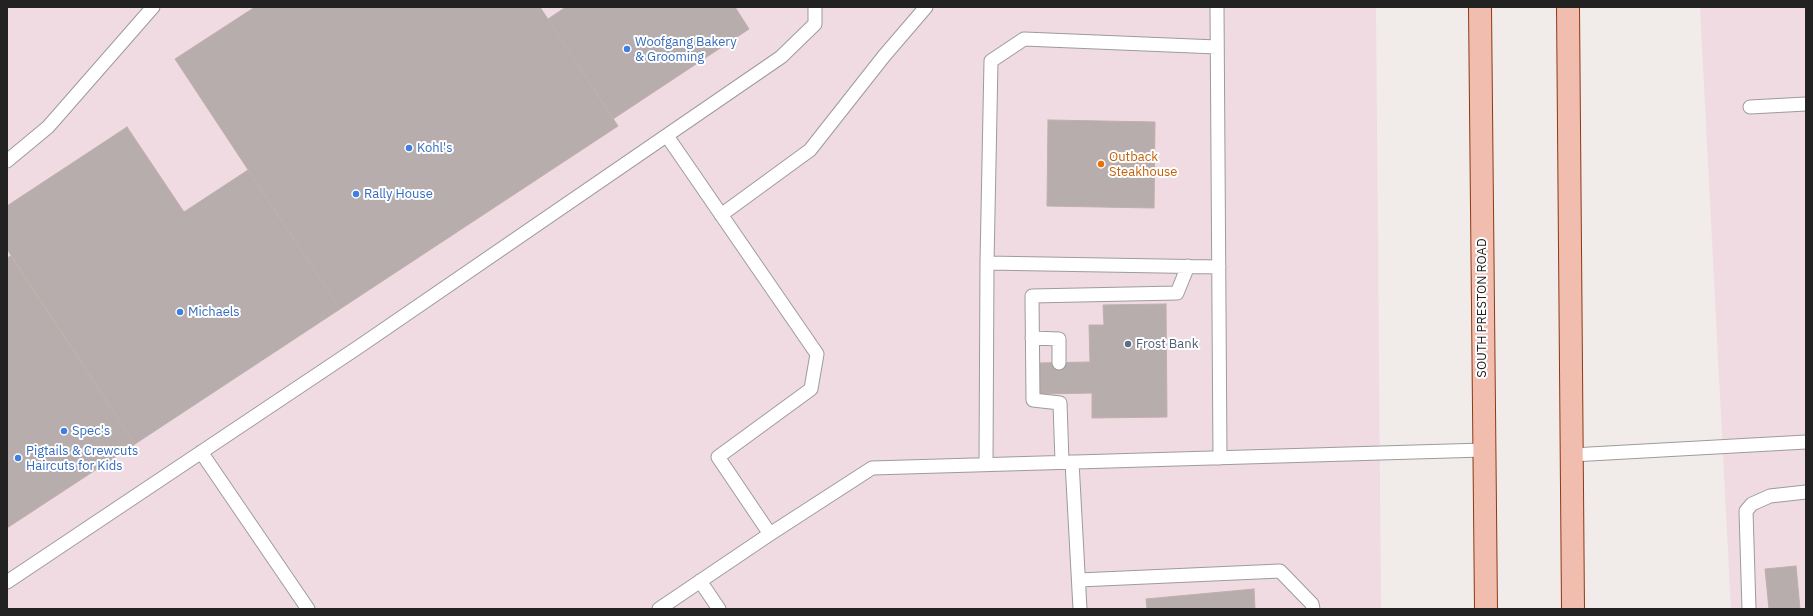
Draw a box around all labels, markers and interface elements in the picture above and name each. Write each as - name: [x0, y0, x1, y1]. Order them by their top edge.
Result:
- place label: Woofgang Bakery & Grooming: [635, 34, 737, 65]
- marker: Woofgang Bakery & Grooming: [622, 44, 632, 54]
- place label: Kohl's: [417, 140, 453, 156]
- marker: Kohl's: [404, 143, 414, 153]
- place label: Outback Steakhouse: [1109, 149, 1178, 180]
- marker: Outback Steakhouse: [1096, 159, 1106, 169]
- place label: Rally House: [364, 186, 433, 202]
- marker: Rally House: [351, 189, 361, 199]
- street label: SOUTH PRESTON ROAD: [1474, 238, 1490, 378]
- place label: Michaels: [188, 304, 240, 320]
- marker: Michaels: [175, 307, 185, 317]
- place label: Frost Bank: [1136, 336, 1199, 352]
- marker: Frost Bank: [1123, 339, 1133, 349]
- place label: Spec's: [72, 423, 110, 439]
- marker: Spec's: [59, 426, 69, 436]
- place label: Pigtails & Crewcuts Haircuts for Kids: [26, 443, 138, 474]
- marker: Pigtails & Crewcuts Haircuts for Kids: [13, 453, 23, 463]

